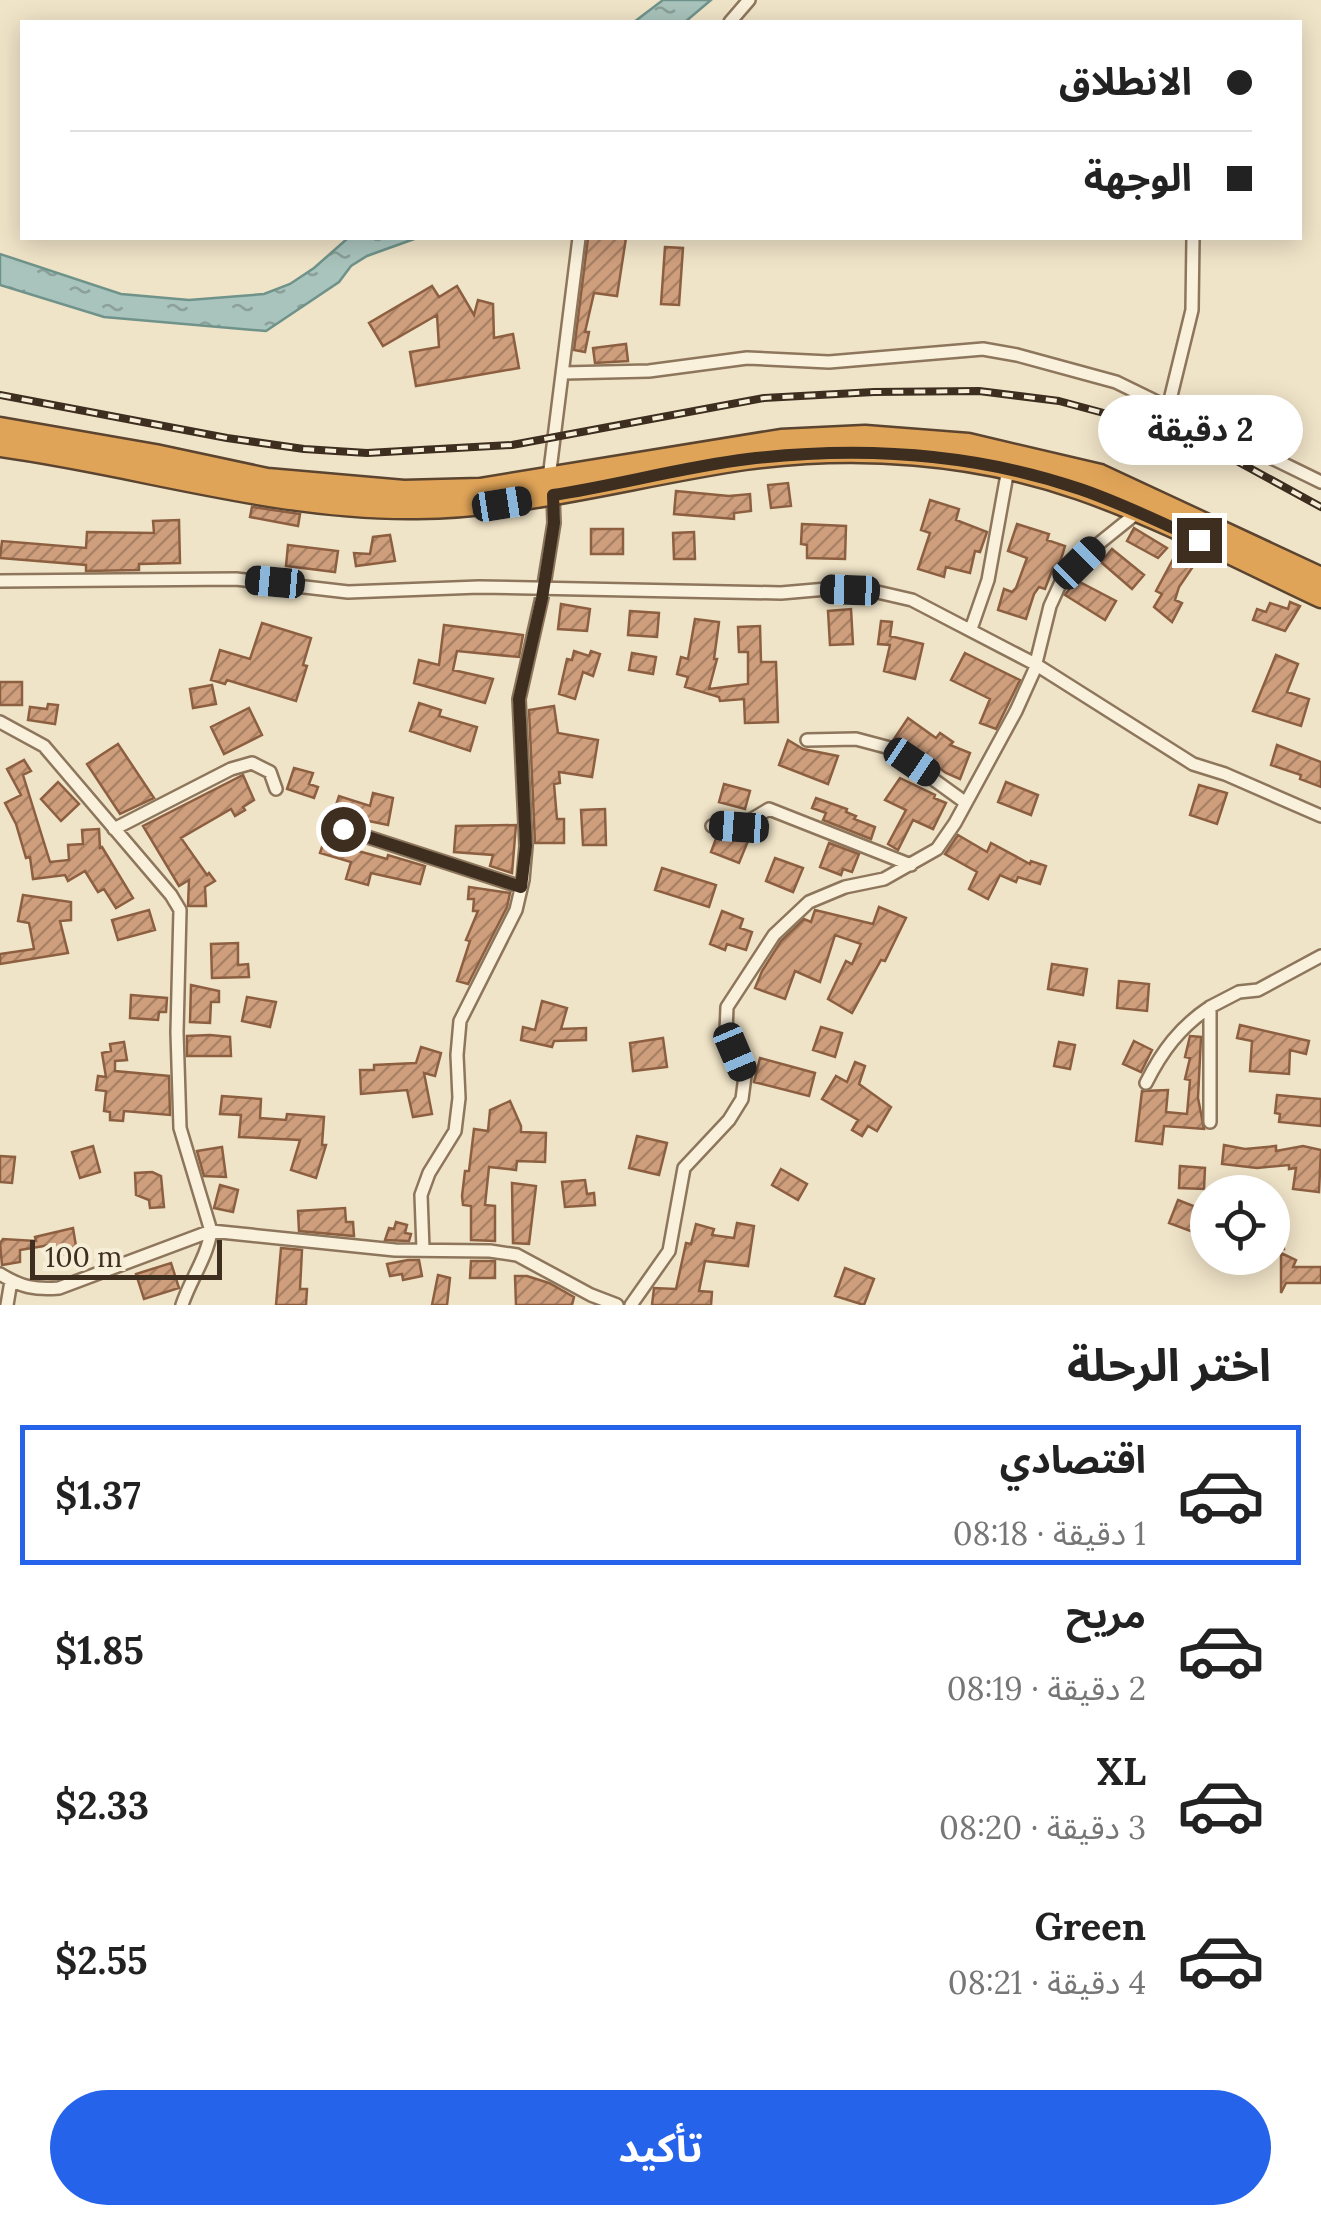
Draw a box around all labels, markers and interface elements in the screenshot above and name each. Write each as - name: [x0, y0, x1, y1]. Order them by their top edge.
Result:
- text: الانطلاق: [1059, 57, 1192, 105]
- text: الوجهة: [1084, 153, 1192, 201]
- callout: 2 دقيقة: [1096, 395, 1302, 465]
- text: 2 دقيقة: [1148, 409, 1254, 450]
- car: [470, 484, 534, 524]
- route end: [1177, 518, 1222, 563]
- car: [1047, 531, 1111, 595]
- car: [244, 564, 306, 600]
- car: [819, 574, 881, 606]
- car: [879, 733, 945, 791]
- route start: [321, 807, 366, 852]
- car: [708, 810, 770, 844]
- car: [709, 1019, 761, 1085]
- map controls: [1190, 1175, 1290, 1275]
- button: locate: [1190, 1175, 1290, 1275]
- scale bar: [30, 1235, 222, 1280]
- text: 100 m: [45, 1239, 122, 1275]
- text: اختر الرحلة: [1067, 1336, 1271, 1393]
- text: اقتصادي: [1000, 1435, 1146, 1483]
- icon: car: [1176, 1450, 1266, 1540]
- text: $1.37: [55, 1471, 141, 1519]
- text: 1 دقيقة · 08:18: [953, 1513, 1146, 1554]
- text: مريح: [1066, 1590, 1146, 1638]
- icon: car: [1176, 1605, 1266, 1695]
- text: $1.85: [55, 1626, 144, 1674]
- text: 2 دقيقة · 08:19: [947, 1668, 1146, 1709]
- text: XL: [1096, 1747, 1146, 1795]
- icon: car: [1176, 1760, 1266, 1850]
- text: $2.33: [55, 1781, 149, 1829]
- text: 3 دقيقة · 08:20: [939, 1807, 1146, 1848]
- text: Green: [1035, 1902, 1146, 1950]
- icon: car: [1176, 1915, 1266, 2005]
- text: $2.55: [55, 1936, 148, 1984]
- text: 4 دقيقة · 08:21: [948, 1962, 1146, 2003]
- button: تأكيد: [50, 2090, 1271, 2205]

